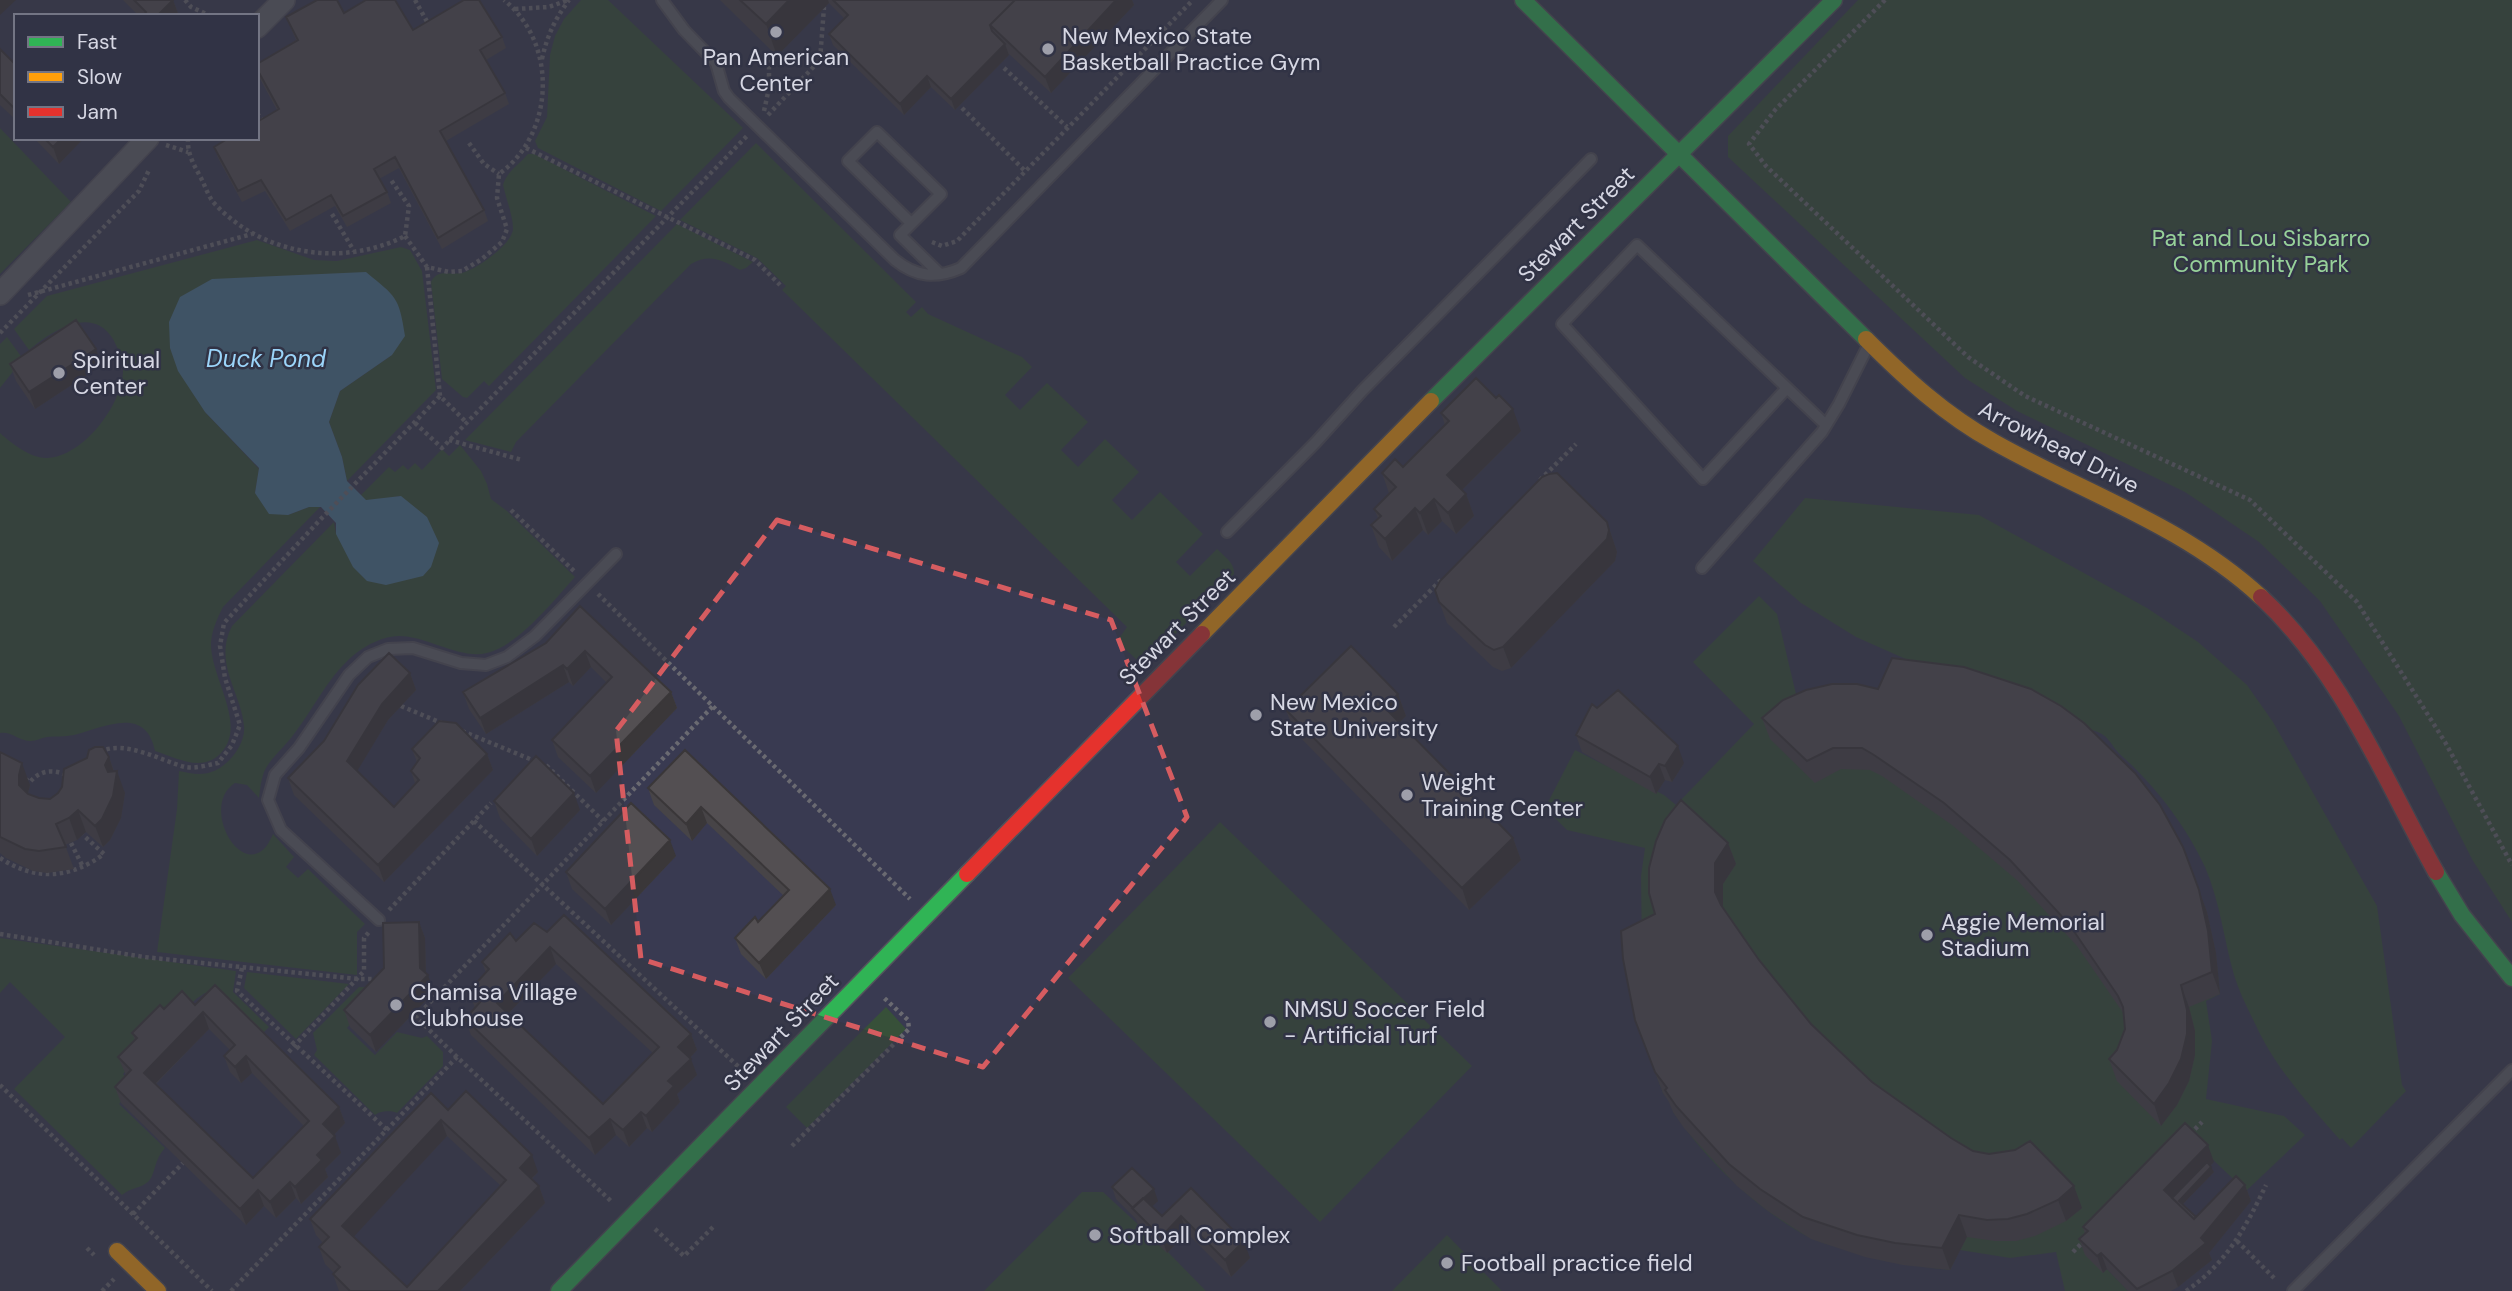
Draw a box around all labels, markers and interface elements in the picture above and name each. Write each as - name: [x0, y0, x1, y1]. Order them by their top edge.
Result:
- legend: [14, 14, 259, 140]
- place label: New Mexico State Basketball Practice Gym: [1062, 21, 1320, 77]
- marker: Pan American Center: [768, 24, 784, 40]
- text: Fast: [77, 28, 117, 56]
- marker: New Mexico State Basketball Practice Gym: [1040, 41, 1056, 57]
- place label: Pan American Center: [703, 42, 849, 98]
- text: Slow: [77, 63, 122, 91]
- text: Jam: [77, 98, 118, 126]
- street label: Stewart Street: [1511, 159, 1641, 289]
- park label: Pat and Lou Sisbarro Community Park: [2152, 223, 2370, 279]
- water label: Duck Pond: [206, 343, 327, 374]
- place label: Spiritual Center: [73, 345, 160, 401]
- marker: Spiritual Center: [51, 365, 67, 381]
- street label: Arrowhead Drive: [1974, 394, 2144, 500]
- street label: Stewart Street: [1112, 562, 1242, 692]
- place label: New Mexico State University: [1270, 687, 1438, 743]
- marker: New Mexico State University: [1248, 707, 1264, 723]
- place label: Weight Training Center: [1421, 767, 1583, 823]
- marker: Weight Training Center: [1399, 787, 1415, 803]
- place label: Aggie Memorial Stadium: [1941, 907, 2105, 963]
- marker: Aggie Memorial Stadium: [1919, 927, 1935, 943]
- street label: Stewart Street: [717, 967, 845, 1097]
- place label: Chamisa Village Clubhouse: [410, 977, 578, 1033]
- place label: NMSU Soccer Field - Artificial Turf: [1284, 994, 1485, 1050]
- marker: Chamisa Village Clubhouse: [388, 997, 404, 1013]
- marker: NMSU Soccer Field - Artificial Turf: [1262, 1014, 1278, 1030]
- place label: Softball Complex: [1109, 1220, 1290, 1250]
- marker: Softball Complex: [1087, 1227, 1103, 1243]
- place label: Football practice field: [1461, 1248, 1693, 1278]
- marker: Football practice field: [1439, 1255, 1455, 1271]

